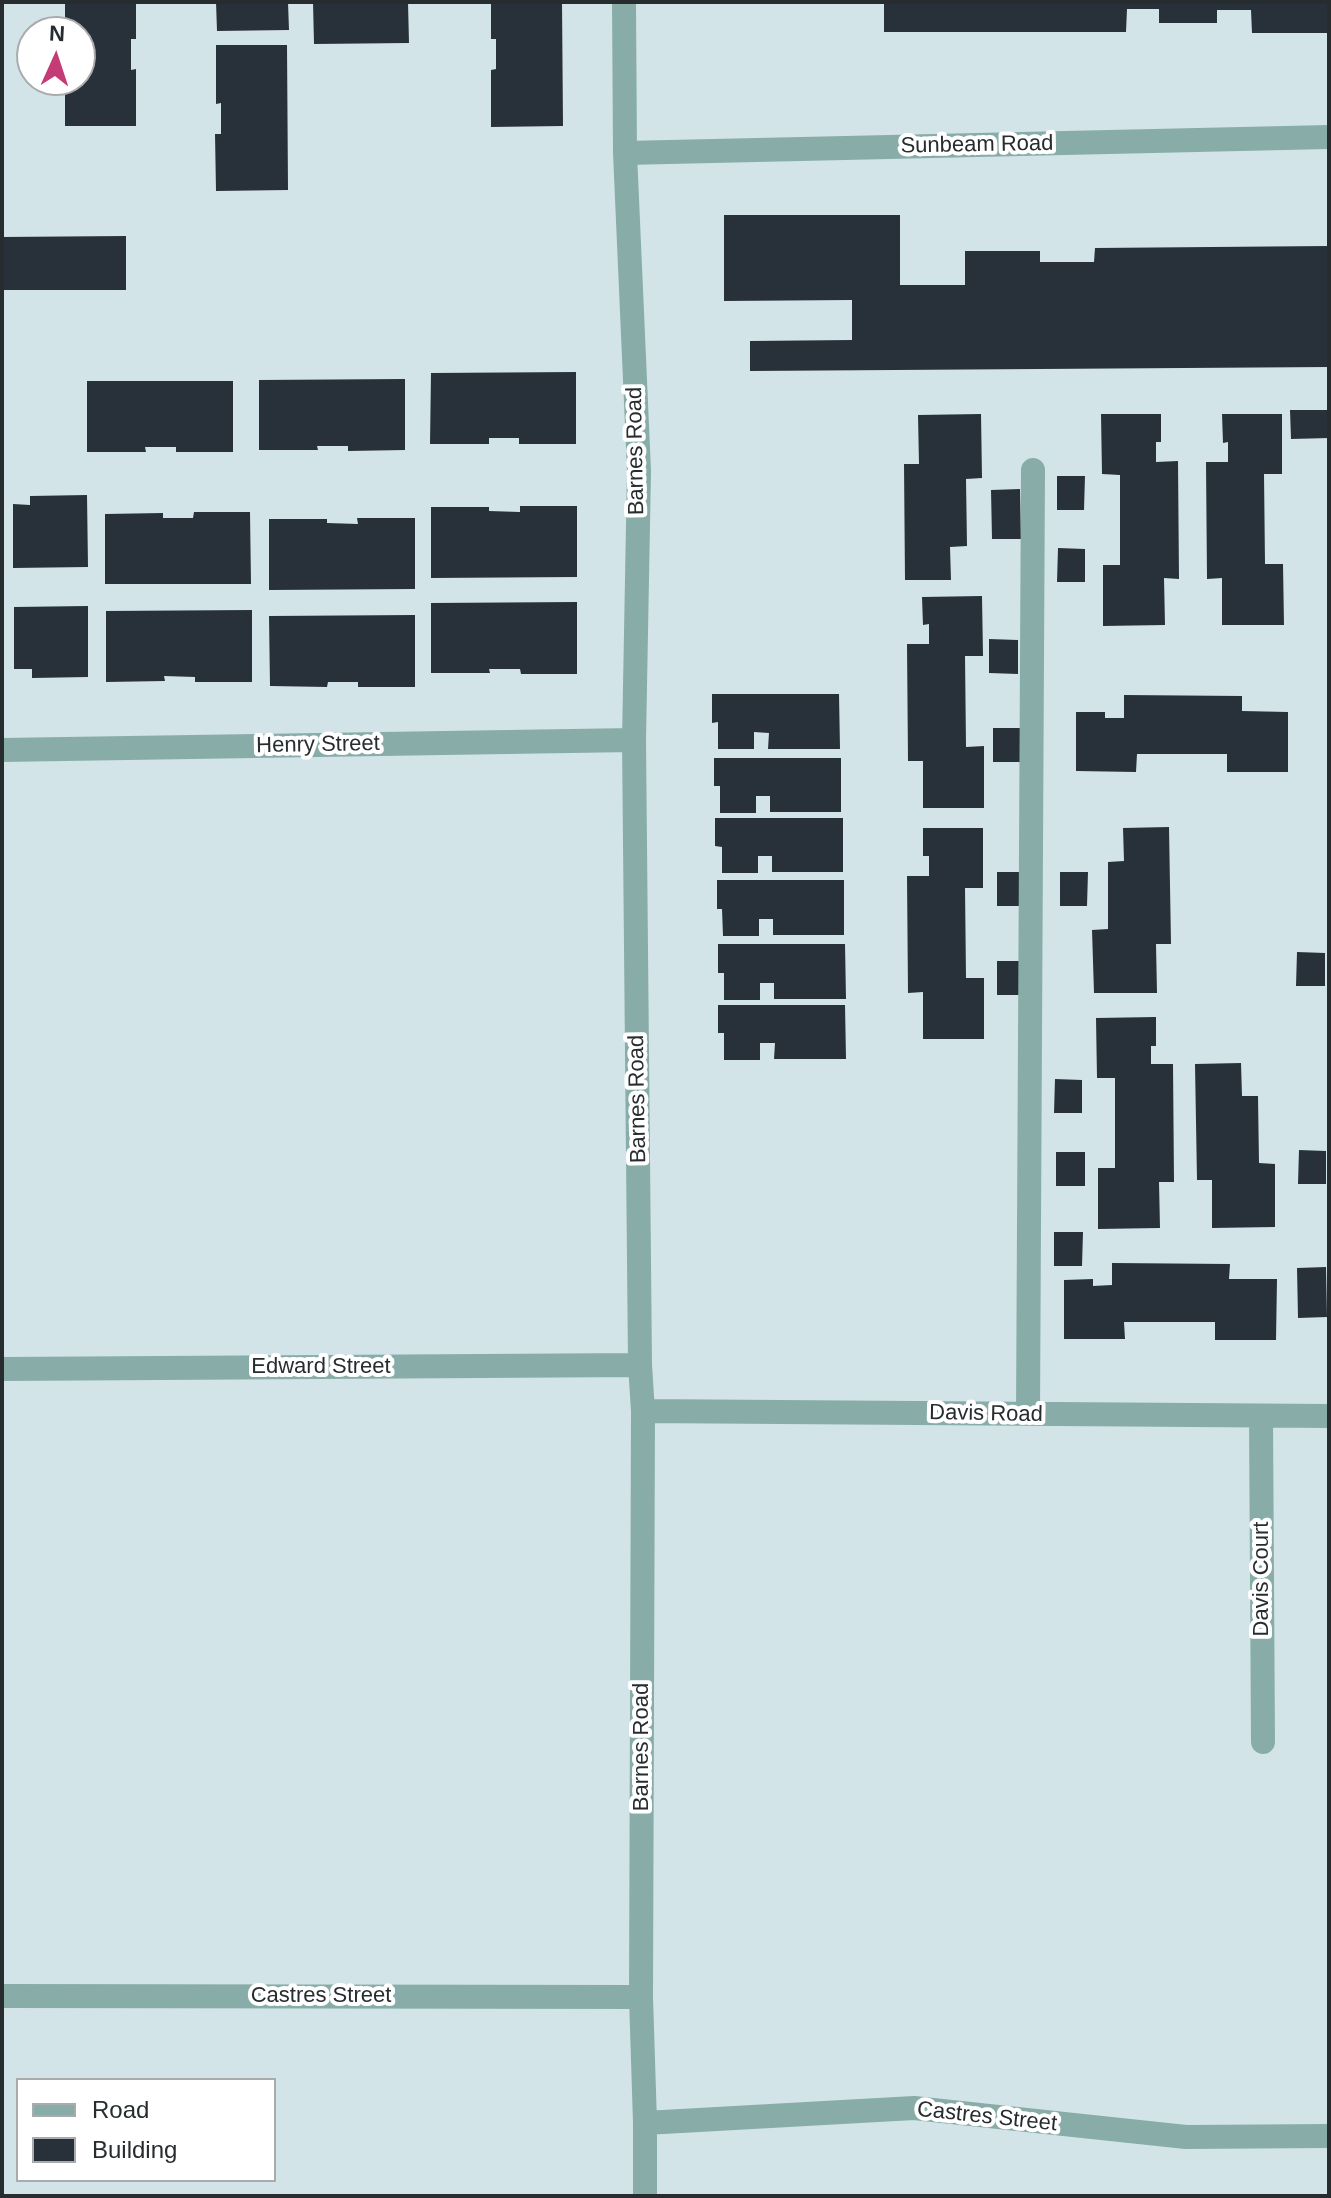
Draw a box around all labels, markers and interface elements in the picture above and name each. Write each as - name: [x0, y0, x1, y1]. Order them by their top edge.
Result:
- north arrow: [16, 16, 96, 96]
- text: N: [49, 21, 66, 46]
- street label: Sunbeam Road: [900, 130, 1054, 160]
- street label: Barnes Road: [622, 387, 650, 515]
- street label: Henry Street: [256, 731, 380, 759]
- street label: Barnes Road: [624, 1035, 652, 1163]
- street label: Edward Street: [251, 1354, 391, 1380]
- street label: Davis Road: [929, 1400, 1043, 1428]
- street label: Davis Court: [1249, 1522, 1275, 1636]
- street label: Barnes Road: [629, 1683, 655, 1811]
- street label: Castres Street: [251, 1983, 391, 2009]
- legend: [16, 2078, 276, 2182]
- text: Road: [92, 2096, 149, 2123]
- street label: Castres Street: [916, 2097, 1058, 2137]
- text: Building: [92, 2136, 177, 2163]

